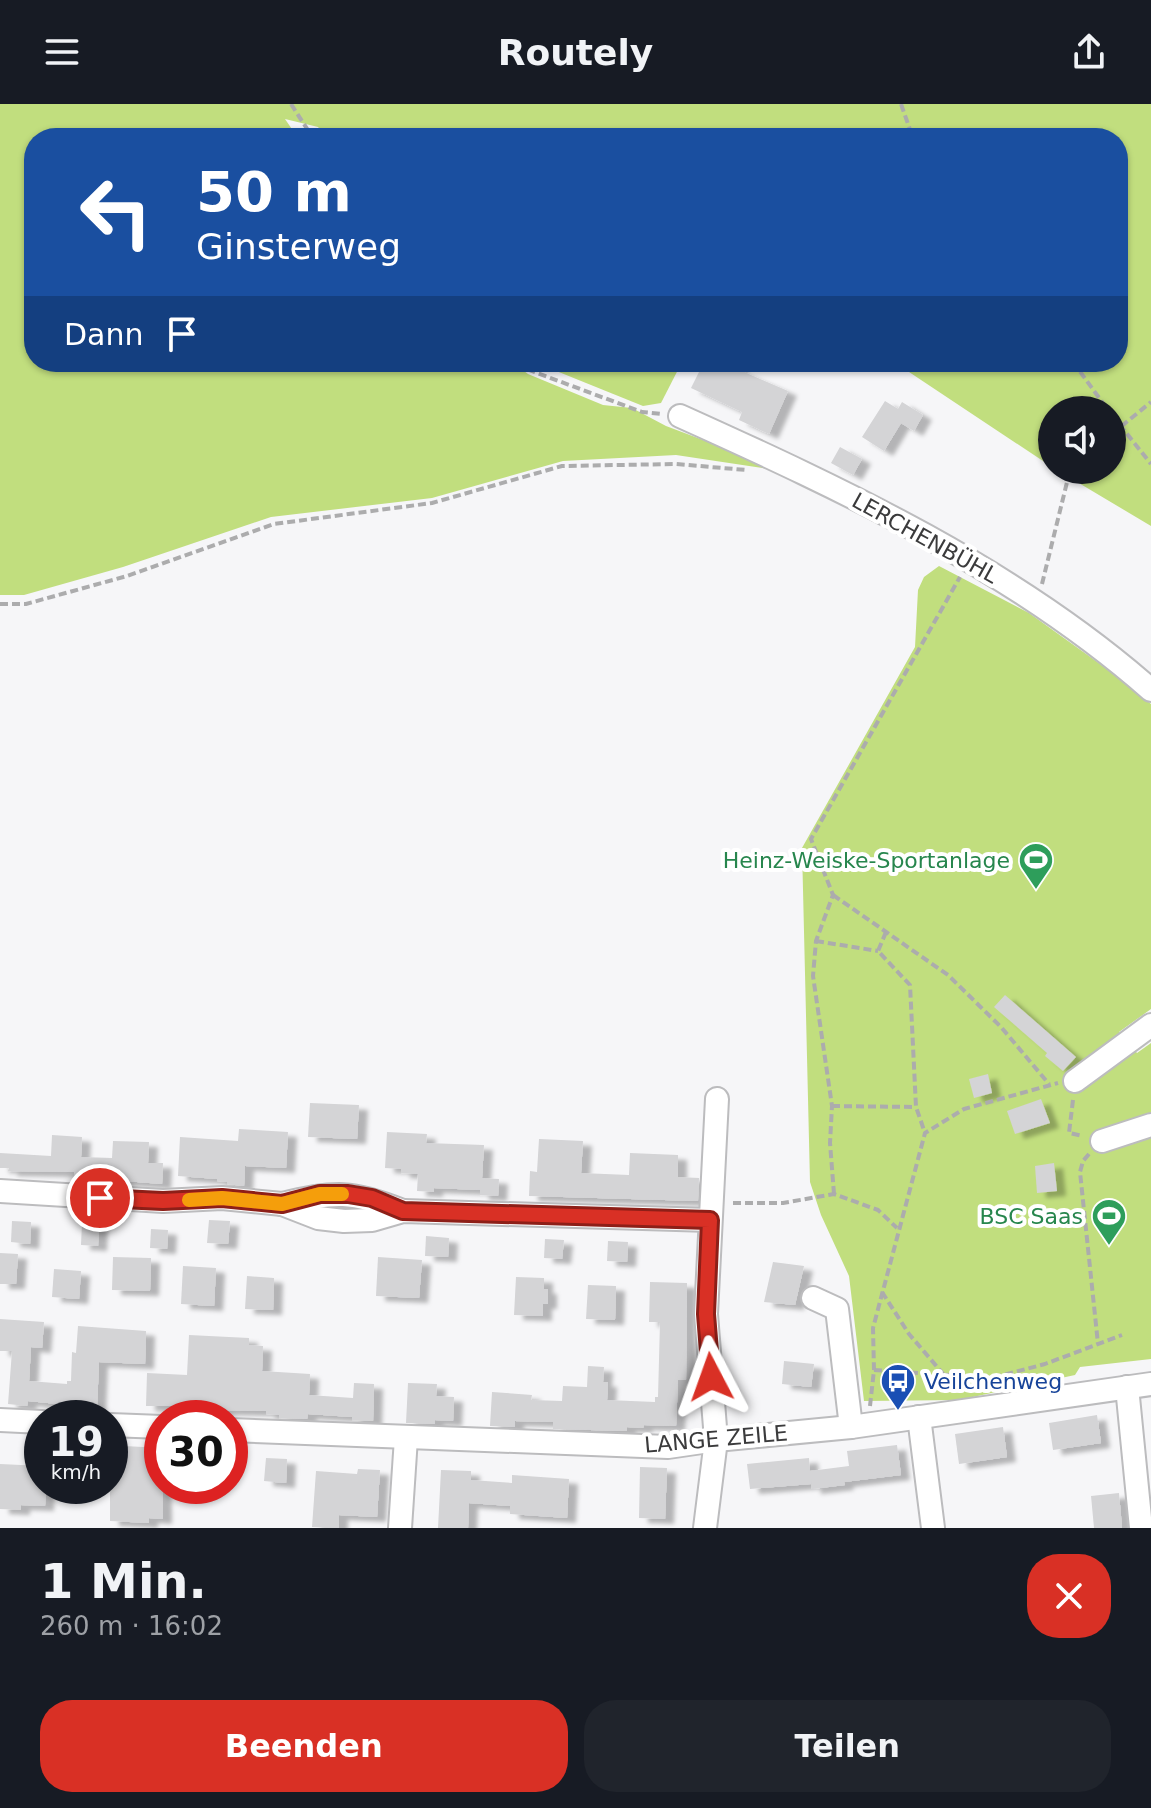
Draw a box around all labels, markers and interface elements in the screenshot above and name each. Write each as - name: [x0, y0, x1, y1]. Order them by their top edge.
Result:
- icon: menu: [40, 30, 84, 74]
- icon: share: [1067, 30, 1111, 74]
- text: Routely: [498, 32, 653, 73]
- text: 50 m: [196, 159, 352, 224]
- icon: left: [64, 160, 168, 264]
- text: Ginsterweg: [196, 226, 401, 267]
- icon: arrive: [160, 312, 204, 356]
- text: Dann: [64, 317, 144, 352]
- map controls: [1038, 396, 1126, 484]
- button: sound: [1038, 396, 1126, 484]
- street label: LERCHENBÜHL: [848, 488, 1003, 589]
- sports icon: Heinz-Weiske-Sportanlage: [1017, 841, 1055, 891]
- place label: Heinz-Weiske-Sportanlage: [723, 848, 1010, 873]
- pin: [66, 1164, 134, 1232]
- icon: arrive: [78, 1176, 122, 1220]
- sports icon: BSC Saas: [1090, 1197, 1128, 1247]
- place label: BSC Saas: [980, 1204, 1083, 1229]
- position arrow: [669, 1335, 753, 1419]
- bus stop icon: Veilchenweg: [879, 1362, 917, 1412]
- place label: Veilchenweg: [924, 1369, 1062, 1394]
- speed limit sign: 30: [144, 1400, 248, 1504]
- text: 19: [48, 1419, 104, 1465]
- street label: LANGE ZEILE: [643, 1420, 789, 1458]
- text: km/h: [51, 1460, 101, 1484]
- text: 1 Min.: [40, 1553, 207, 1609]
- button: close: [1027, 1554, 1111, 1638]
- text: 260 m · 16:02: [40, 1611, 223, 1641]
- button: Beenden: [40, 1700, 568, 1792]
- button: Teilen: [584, 1700, 1111, 1792]

